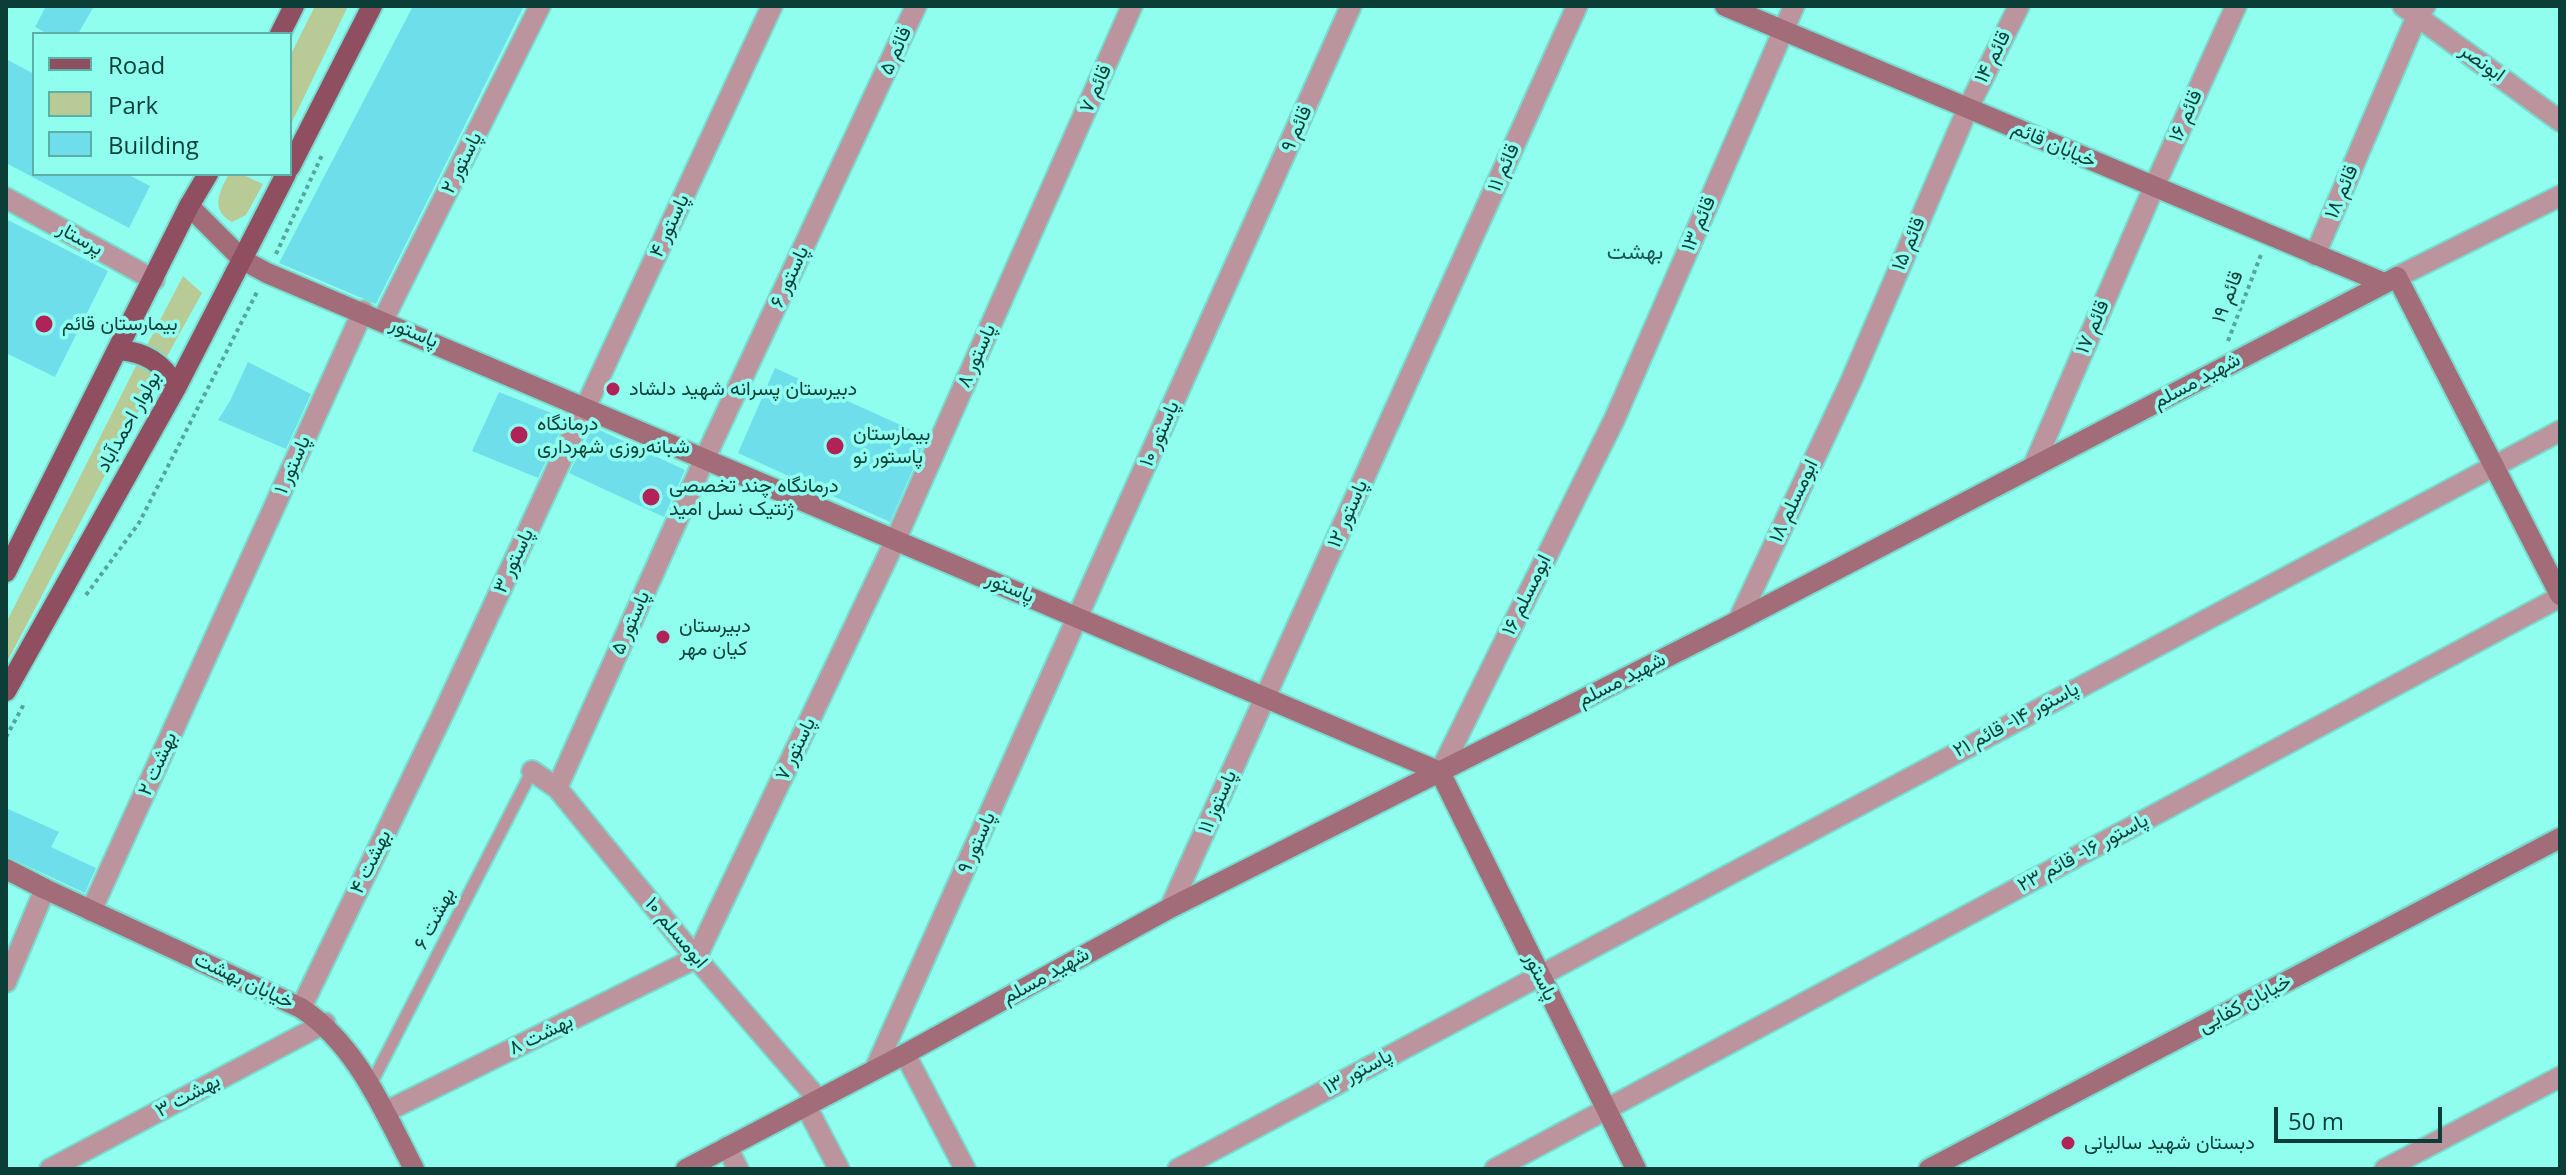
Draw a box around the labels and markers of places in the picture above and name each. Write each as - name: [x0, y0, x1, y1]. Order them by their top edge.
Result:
- place label: بیمارستان قائم: [62, 312, 178, 336]
- marker: بیمارستان قائم: [33, 313, 55, 335]
- place label: دبیرستان پسرانه شهید دلشاد: [629, 377, 857, 401]
- marker: دبیرستان پسرانه شهید دلشاد: [604, 380, 622, 398]
- place label: درمانگاه شبانه‌روزی شهرداری: [537, 412, 690, 459]
- place label: بیمارستان پاستور نو: [853, 422, 930, 469]
- marker: درمانگاه شبانه‌روزی شهرداری: [508, 424, 530, 446]
- marker: بیمارستان پاستور نو: [824, 435, 846, 457]
- place label: درمانگاه چند تخصصی ژنتیک نسل امید: [669, 474, 839, 521]
- marker: درمانگاه چند تخصصی ژنتیک نسل امید: [640, 486, 662, 508]
- place label: دبیرستان کیان مهر: [679, 614, 751, 661]
- marker: دبیرستان کیان مهر: [654, 628, 672, 646]
- place label: دبستان شهید سالیانی: [2084, 1131, 2255, 1155]
- marker: دبستان شهید سالیانی: [2059, 1134, 2077, 1152]

